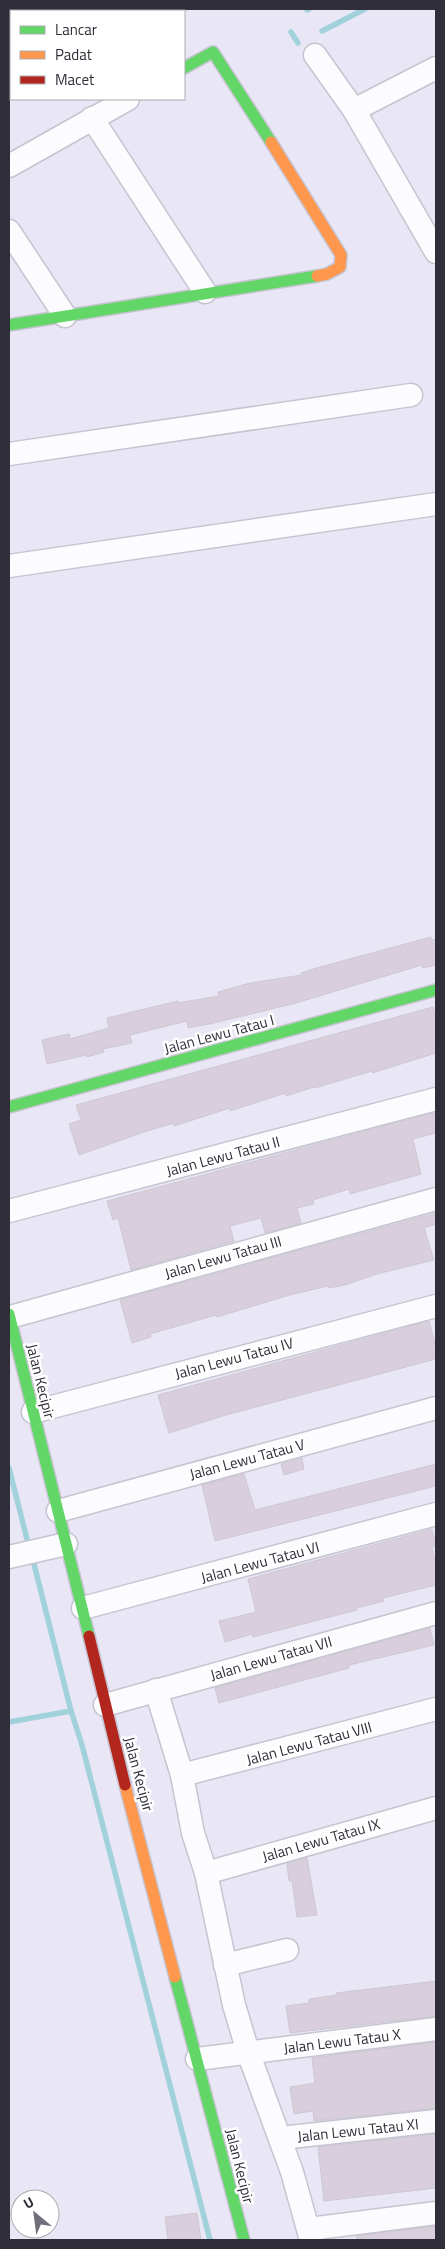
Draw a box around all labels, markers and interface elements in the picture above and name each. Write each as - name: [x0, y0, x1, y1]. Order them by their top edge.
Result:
- legend: [10, 10, 185, 100]
- text: Lancar: [55, 18, 97, 41]
- text: Padat: [55, 43, 93, 66]
- text: Macet: [55, 68, 95, 91]
- street label: Jalan Lewu Tatau I: [161, 1008, 277, 1060]
- street label: Jalan Lewu Tatau II: [164, 1130, 282, 1182]
- street label: Jalan Lewu Tatau III: [162, 1229, 284, 1285]
- street label: Jalan Lewu Tatau IV: [172, 1331, 296, 1385]
- street label: Jalan Kecipir: [21, 1341, 61, 1421]
- street label: Jalan Lewu Tatau V: [187, 1433, 307, 1485]
- street label: Jalan Lewu Tatau VI: [198, 1535, 322, 1589]
- street label: Jalan Lewu Tatau VII: [207, 1630, 335, 1686]
- street label: Jalan Lewu Tatau VIII: [244, 1715, 374, 1771]
- street label: Jalan Kecipir: [118, 1734, 160, 1814]
- street label: Jalan Lewu Tatau IX: [259, 1812, 383, 1868]
- street label: Jalan Lewu Tatau X: [282, 2022, 403, 2060]
- street label: Jalan Lewu Tatau XI: [296, 2112, 420, 2148]
- street label: Jalan Kecipir: [220, 2126, 260, 2206]
- north arrow: [10, 2189, 60, 2239]
- text: U: [19, 2191, 38, 2214]

